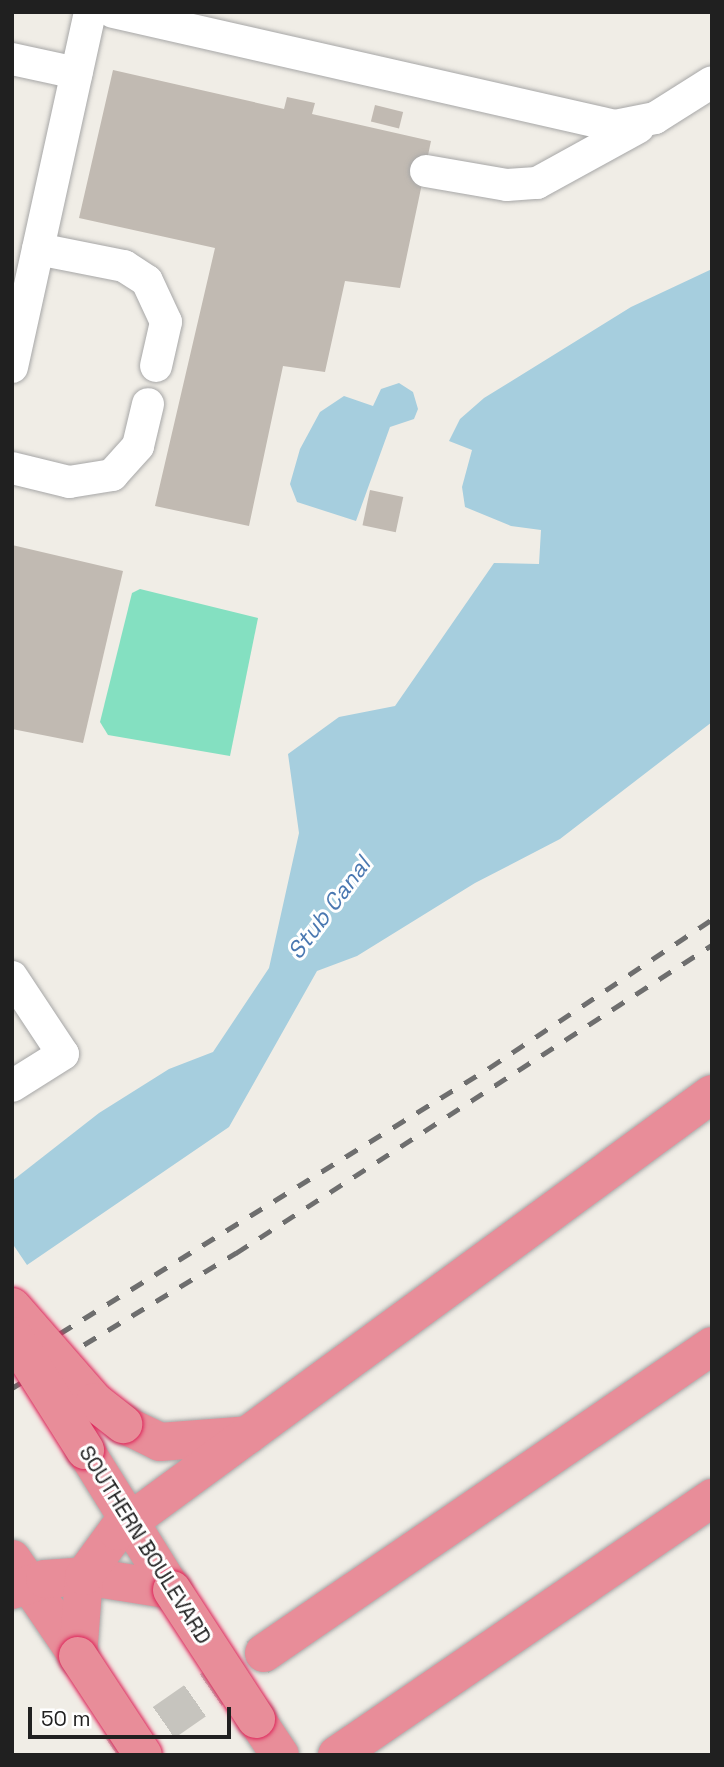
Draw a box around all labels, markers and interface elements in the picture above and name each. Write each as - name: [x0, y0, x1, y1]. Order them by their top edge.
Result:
- water label: Stub Canal: [282, 852, 376, 964]
- street label: SOUTHERN BOULEVARD: [74, 1441, 216, 1649]
- scale bar: [32, 1694, 234, 1738]
- text: 50 m: [41, 1705, 91, 1732]

